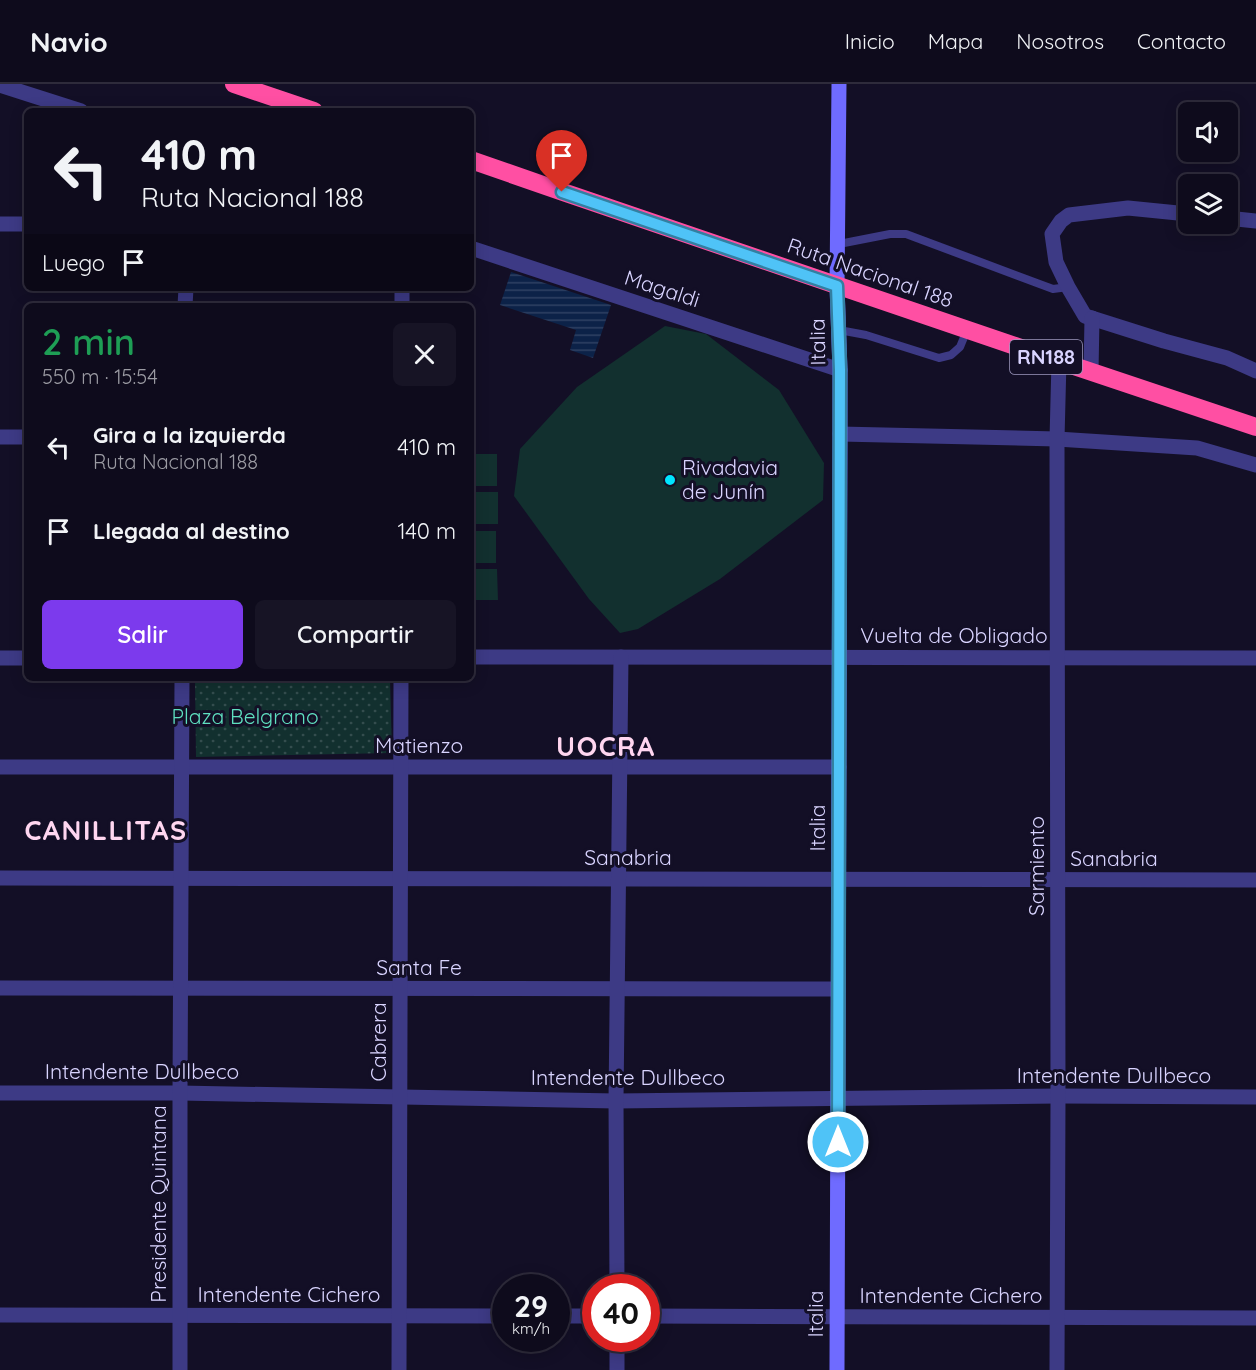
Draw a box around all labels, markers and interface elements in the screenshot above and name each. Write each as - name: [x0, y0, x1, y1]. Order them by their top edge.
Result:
- text: Navio: [30, 24, 108, 59]
- text: Inicio: [845, 28, 895, 54]
- text: Mapa: [928, 28, 983, 54]
- text: Nosotros: [1016, 28, 1104, 54]
- text: Contacto: [1137, 28, 1226, 54]
- map controls: [1178, 102, 1238, 234]
- button: sound: [1178, 102, 1238, 162]
- text: 410 m: [141, 128, 257, 181]
- pin: [536, 130, 587, 192]
- icon: left: [42, 132, 120, 210]
- icon: arrive: [545, 139, 578, 172]
- button: layers: [1178, 174, 1238, 234]
- text: Ruta Nacional 188: [141, 180, 364, 214]
- street label: Ruta Nacional 188: [784, 232, 957, 313]
- icon: arrive: [117, 246, 150, 279]
- text: Luego: [42, 249, 105, 277]
- street label: Magaldi: [621, 264, 703, 312]
- street label: Italia: [804, 318, 830, 366]
- text: 2 min: [42, 319, 135, 364]
- button: close: [393, 323, 456, 386]
- road number: RN188: [1010, 340, 1082, 374]
- text: 550 m · 15:54: [42, 364, 158, 389]
- text: Gira a la izquierda: [93, 421, 286, 449]
- icon: left: [42, 431, 75, 464]
- text: 410 m: [397, 433, 456, 461]
- text: Ruta Nacional 188: [93, 449, 258, 474]
- place label: Rivadavia de Junín: [682, 454, 778, 504]
- marker: Rivadavia de Junín: [663, 473, 677, 487]
- icon: arrive: [42, 515, 75, 548]
- text: Llegada al destino: [93, 517, 290, 545]
- text: 140 m: [397, 517, 456, 545]
- button: Salir: [42, 600, 243, 669]
- button: Compartir: [255, 600, 456, 669]
- street label: Vuelta de Obligado: [860, 622, 1048, 648]
- park label: Plaza Belgrano: [171, 703, 319, 729]
- district label: UOCRA: [556, 729, 656, 763]
- street label: Matienzo: [375, 732, 463, 758]
- street label: Italia: [804, 804, 830, 852]
- district label: CANILLITAS: [24, 813, 188, 847]
- street label: Sarmiento: [1023, 816, 1049, 916]
- street label: Sanabria: [584, 844, 672, 870]
- street label: Sanabria: [1070, 845, 1158, 871]
- street label: Santa Fe: [376, 954, 462, 980]
- street label: Cabrera: [365, 1002, 391, 1082]
- street label: Intendente Dullbeco: [45, 1058, 239, 1084]
- street label: Intendente Dullbeco: [1017, 1062, 1211, 1088]
- street label: Intendente Dullbeco: [531, 1064, 725, 1090]
- street label: Presidente Quintana: [145, 1105, 171, 1303]
- position arrow: [806, 1110, 870, 1174]
- speed limit sign: 40: [582, 1274, 660, 1352]
- street label: Intendente Cichero: [198, 1281, 380, 1307]
- street label: Intendente Cichero: [860, 1282, 1042, 1308]
- text: 29: [514, 1287, 548, 1325]
- street label: Italia: [802, 1290, 828, 1338]
- text: km/h: [512, 1319, 550, 1338]

